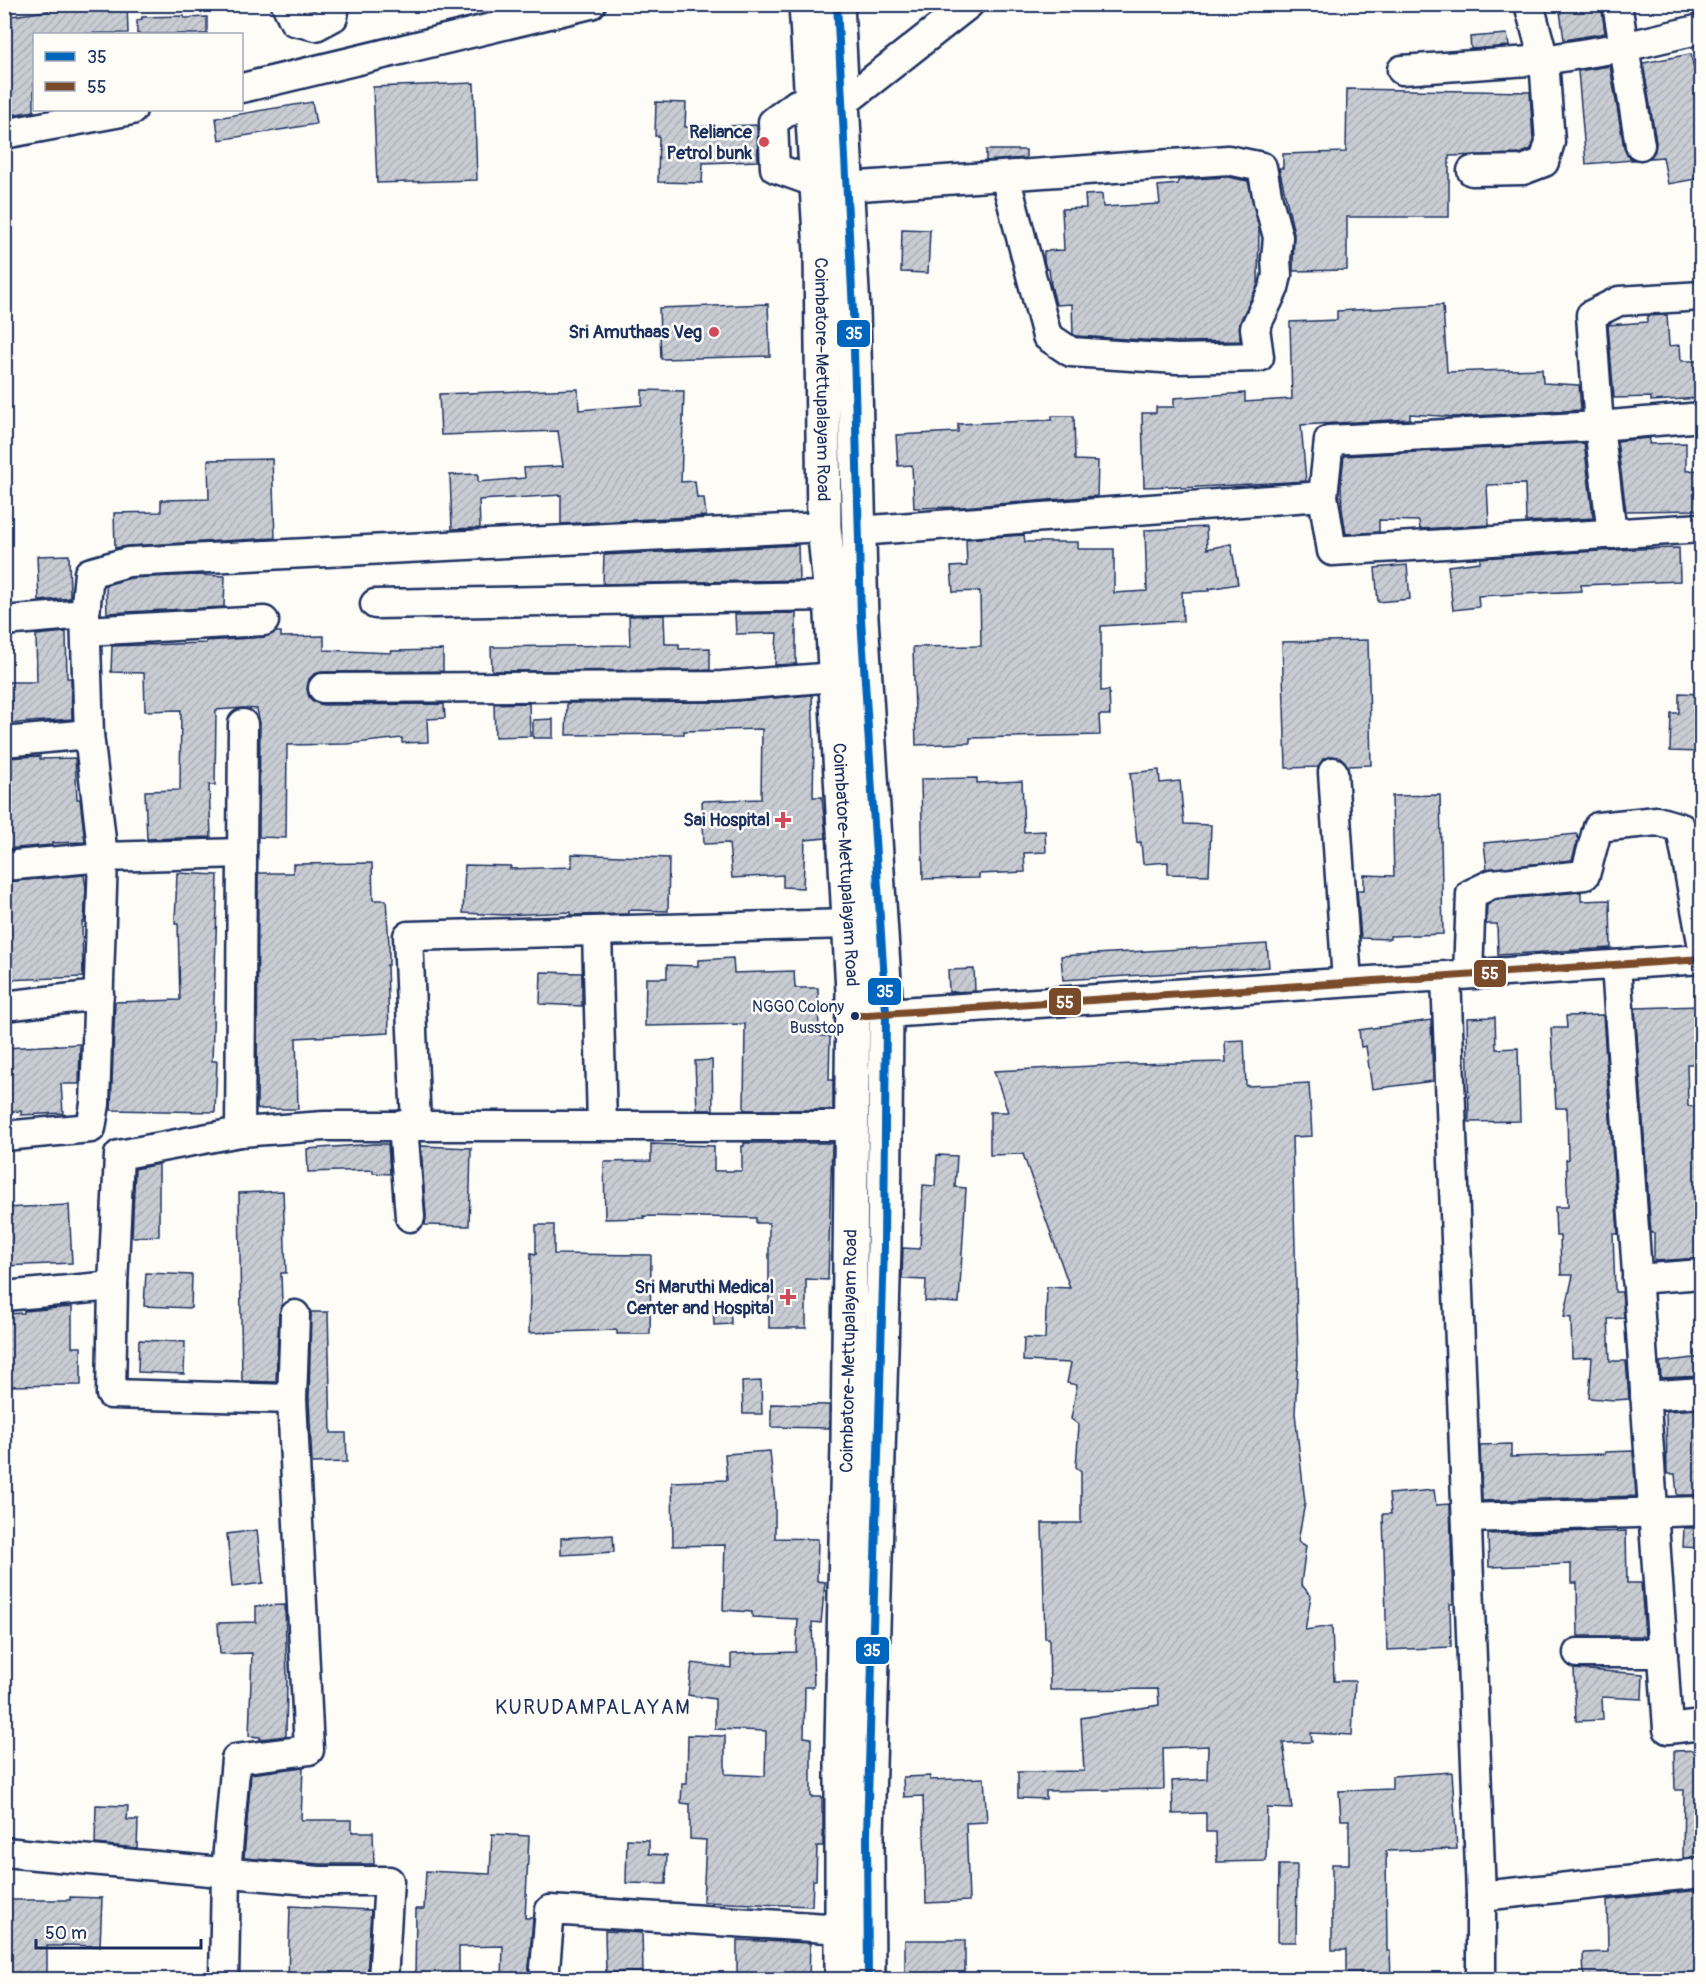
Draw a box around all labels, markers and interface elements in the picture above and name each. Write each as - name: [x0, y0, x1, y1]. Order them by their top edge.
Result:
- legend: [33, 33, 243, 111]
- text: 35: [87, 46, 107, 69]
- text: 55: [87, 76, 107, 99]
- place label: Reliance Petrol bunk: [666, 121, 753, 165]
- marker: Reliance Petrol bunk: [757, 135, 771, 149]
- street label: Coimbatore-Mettupalayam Road: [810, 257, 835, 502]
- line badge: 35: [836, 319, 871, 348]
- place label: Sri Amuthaas Veg: [569, 321, 702, 344]
- text: 35: [845, 324, 863, 344]
- marker: Sri Amuthaas Veg: [707, 325, 721, 339]
- street label: Coimbatore-Mettupalayam Road: [828, 742, 864, 987]
- place label: Sai Hospital: [683, 809, 770, 832]
- marker: Sai Hospital: [774, 811, 792, 829]
- line badge: 55: [1473, 959, 1507, 988]
- text: 55: [1481, 964, 1499, 984]
- line badge: 35: [867, 977, 902, 1006]
- text: 35: [876, 982, 894, 1002]
- line badge: 55: [1048, 987, 1082, 1016]
- text: 55: [1056, 993, 1074, 1013]
- place label: NGGO Colony Busstop: [752, 997, 844, 1038]
- marker: NGGO Colony Busstop: [849, 1010, 861, 1022]
- street label: Coimbatore-Mettupalayam Road: [835, 1229, 863, 1473]
- place label: Sri Maruthi Medical Center and Hospital: [626, 1276, 774, 1320]
- marker: Sri Maruthi Medical Center and Hospital: [779, 1288, 797, 1306]
- line badge: 35: [855, 1636, 890, 1665]
- text: 35: [863, 1641, 881, 1661]
- district label: KURUDAMPALAYAM: [495, 1695, 691, 1720]
- scale bar: [36, 1912, 201, 1950]
- text: 50 m: [45, 1922, 87, 1945]

